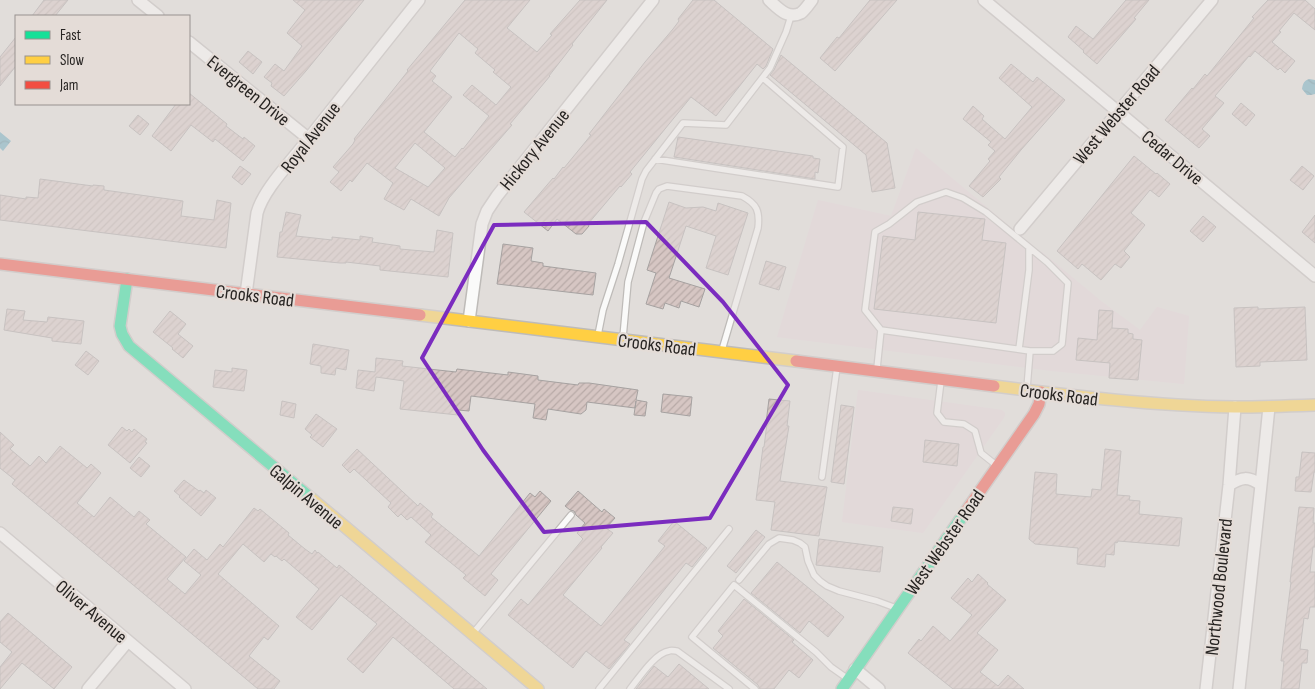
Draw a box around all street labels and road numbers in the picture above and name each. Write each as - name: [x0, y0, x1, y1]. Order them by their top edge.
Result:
- street label: Evergreen Drive: [202, 51, 294, 132]
- street label: West Webster Road: [1069, 60, 1166, 170]
- street label: Royal Avenue: [276, 98, 346, 178]
- street label: Hickory Avenue: [495, 105, 575, 195]
- street label: Cedar Drive: [1136, 126, 1208, 191]
- street label: Crooks Road: [214, 280, 295, 313]
- street label: Crooks Road: [616, 329, 697, 362]
- street label: Crooks Road: [1018, 379, 1099, 412]
- street label: Galpin Avenue: [264, 460, 348, 535]
- street label: West Webster Road: [900, 486, 990, 600]
- street label: Northwood Boulevard: [1201, 518, 1238, 657]
- street label: Oliver Avenue: [50, 576, 132, 649]

